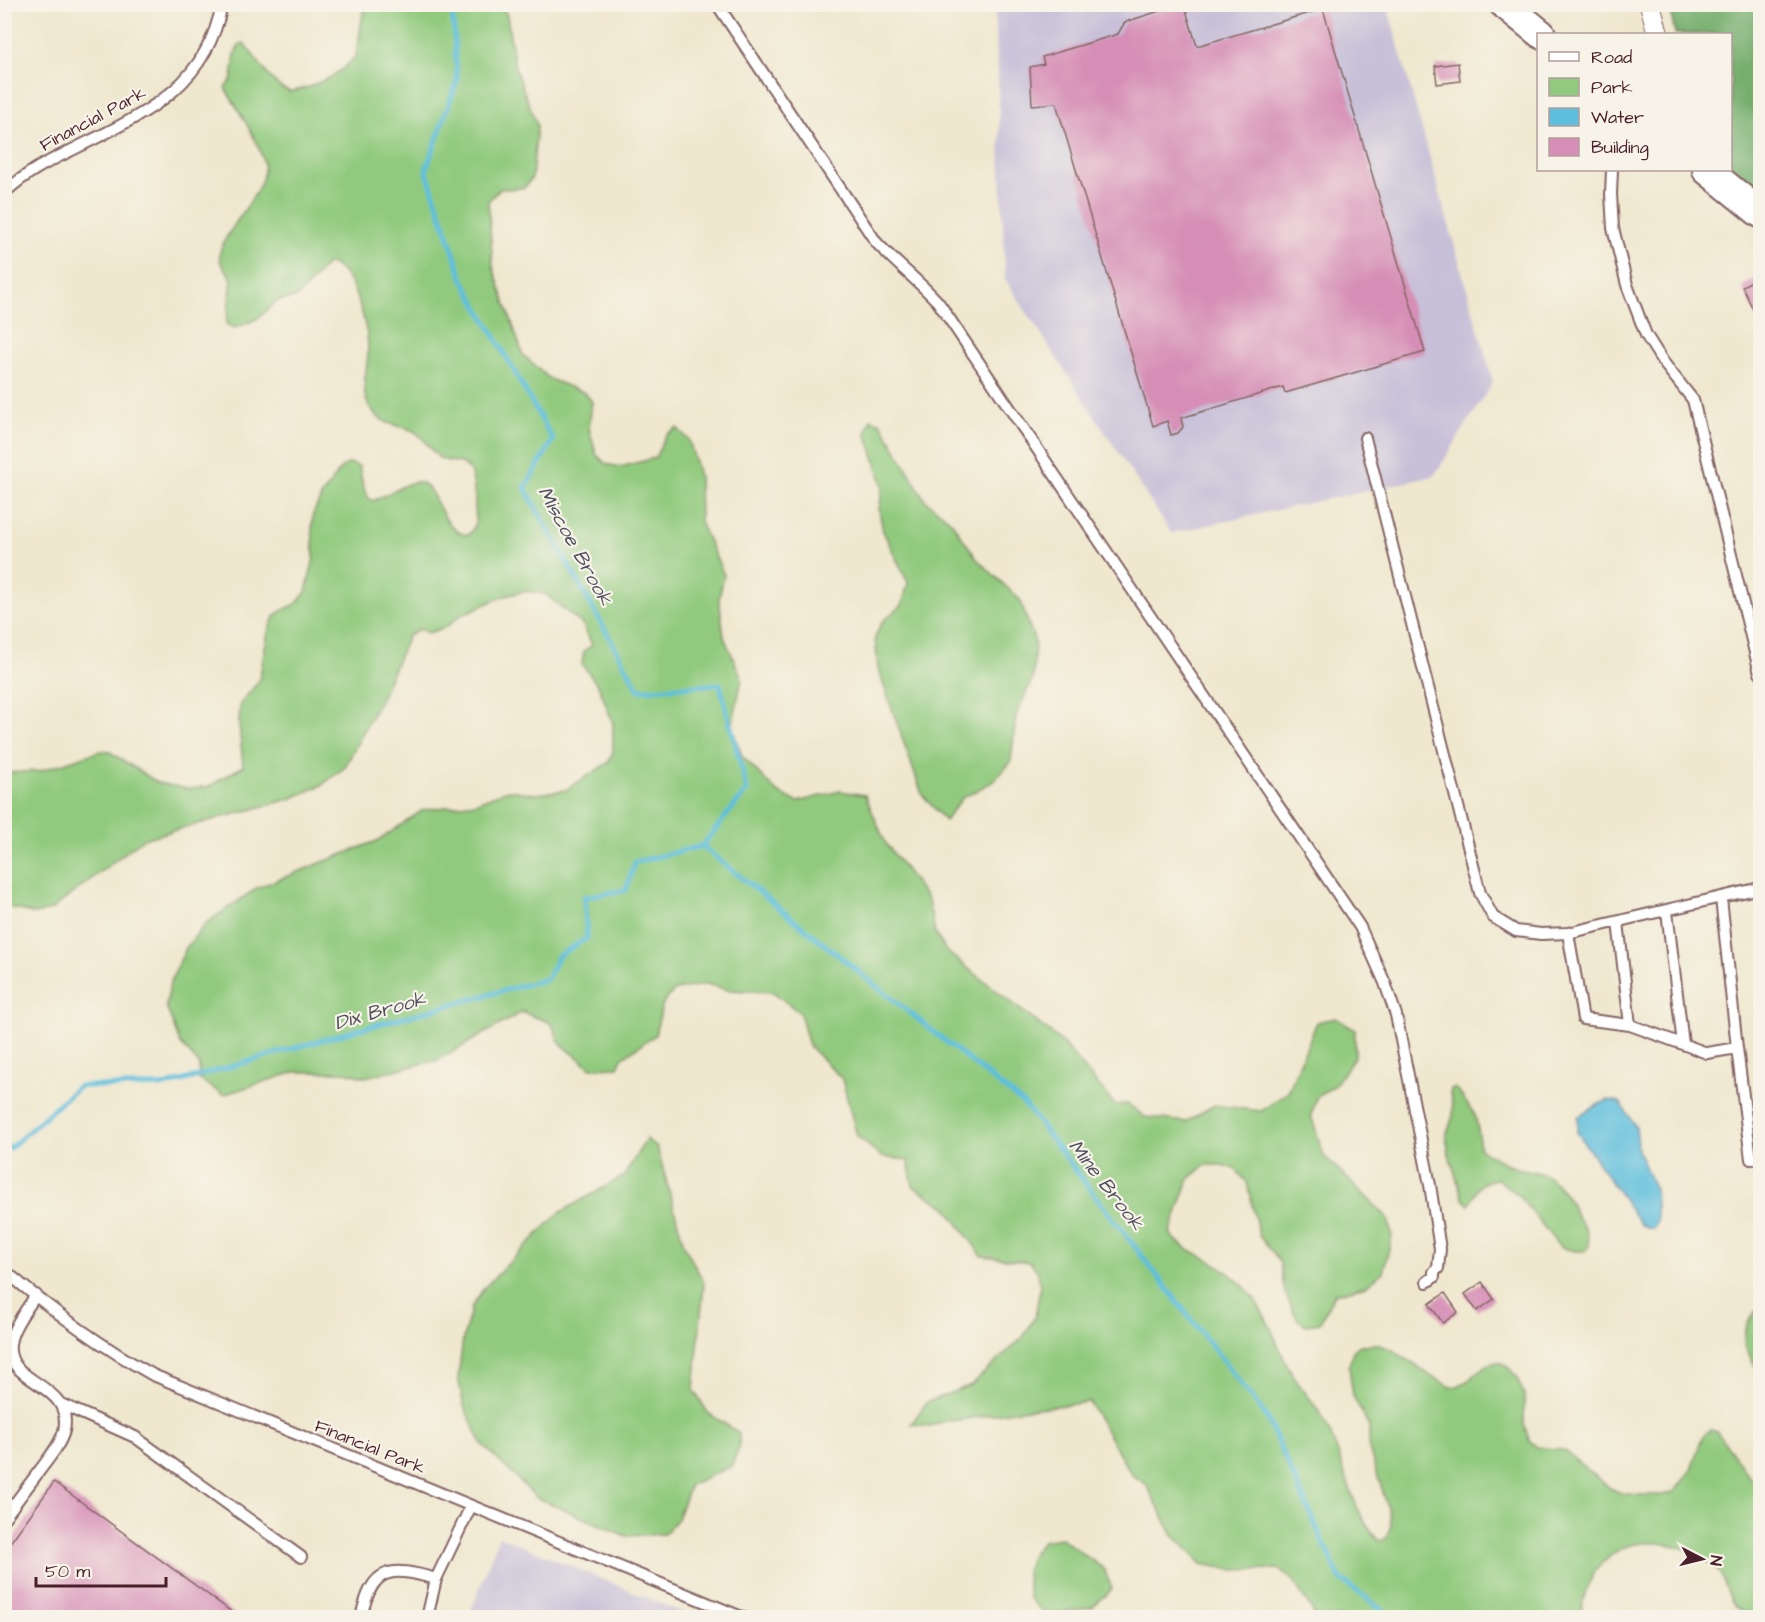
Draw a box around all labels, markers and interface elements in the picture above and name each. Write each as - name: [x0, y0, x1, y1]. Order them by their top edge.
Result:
- legend: [1537, 33, 1732, 171]
- text: Road: [1591, 45, 1632, 70]
- text: Park: [1591, 75, 1633, 100]
- street label: Financial Park: [35, 80, 151, 158]
- text: Water: [1591, 105, 1644, 130]
- text: Building: [1591, 135, 1649, 161]
- water label: Miscoe Brook: [531, 481, 620, 611]
- water label: Dix Brook: [331, 984, 429, 1037]
- water label: Mine Brook: [1062, 1134, 1151, 1237]
- street label: Financial Park: [311, 1413, 429, 1481]
- north arrow: [1672, 1529, 1732, 1589]
- scale bar: [36, 1550, 166, 1588]
- text: N: [1704, 1554, 1727, 1567]
- text: 50 m: [45, 1559, 90, 1584]

